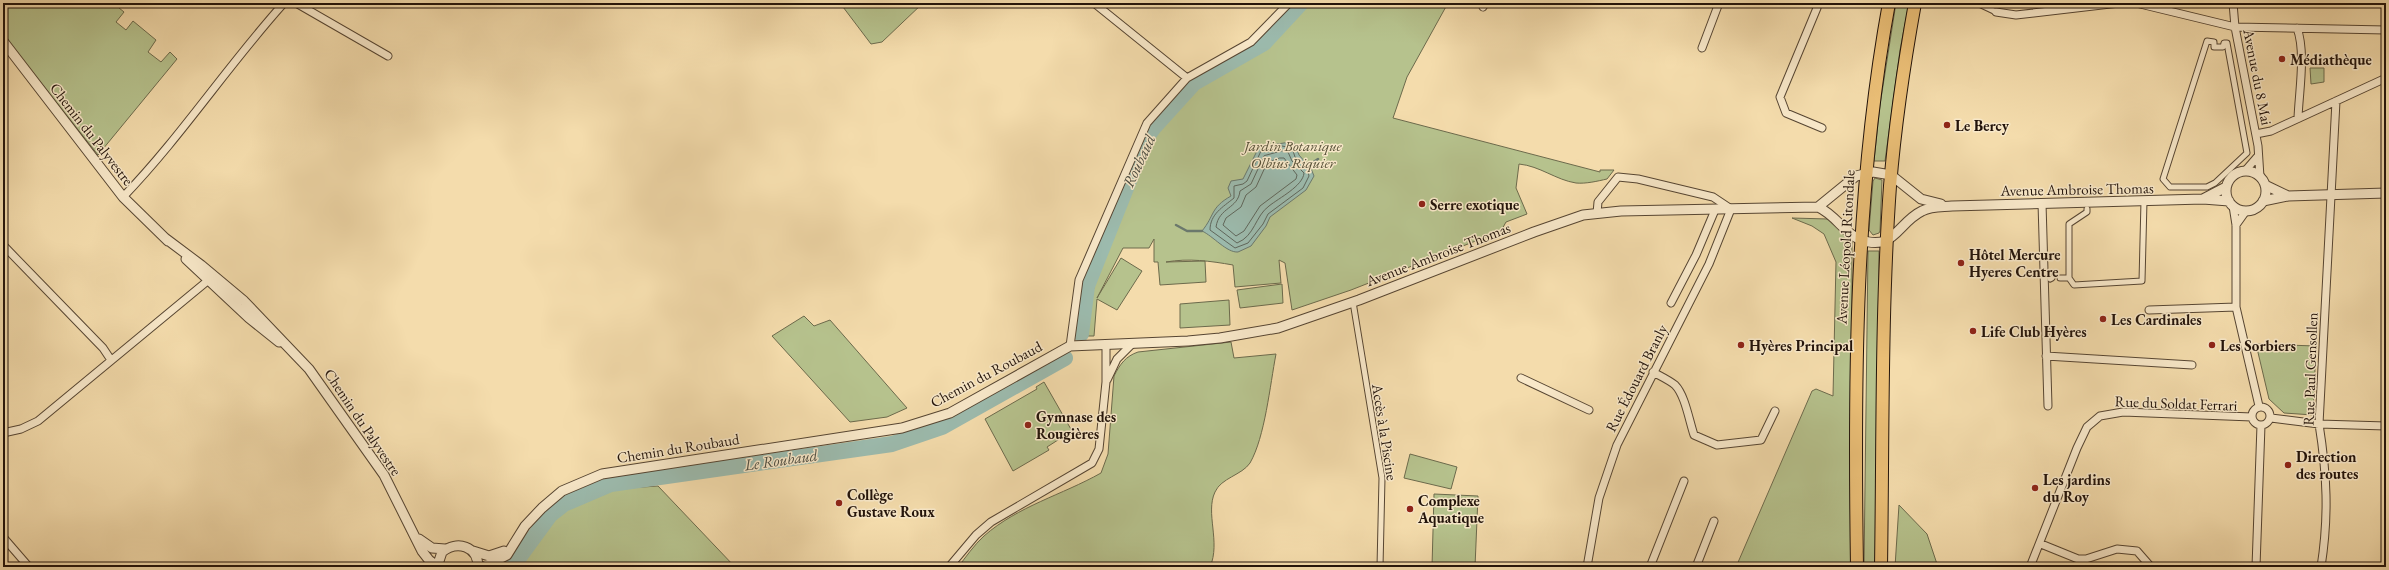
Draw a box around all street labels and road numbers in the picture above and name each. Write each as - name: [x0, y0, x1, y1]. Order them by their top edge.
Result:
- street label: Avenue du 8 Mai: [2239, 26, 2277, 127]
- street label: Chemin du Palyvestre: [46, 79, 138, 189]
- street label: Avenue Léopold Ritondale: [1831, 169, 1859, 326]
- street label: Avenue Ambroise Thomas: [1999, 178, 2154, 200]
- street label: Avenue Ambroise Thomas: [1362, 218, 1513, 291]
- street label: Rue Paul Gensollen: [2299, 312, 2321, 426]
- street label: Rue Édouard Branly: [1601, 321, 1671, 435]
- street label: Chemin du Roubaud: [927, 336, 1046, 411]
- street label: Chemin du Palyvestre: [320, 365, 406, 479]
- street label: Accès à la Piscine: [1368, 381, 1402, 482]
- street label: Rue du Soldat Ferrari: [2114, 391, 2238, 415]
- street label: Chemin du Roubaud: [615, 429, 741, 467]

